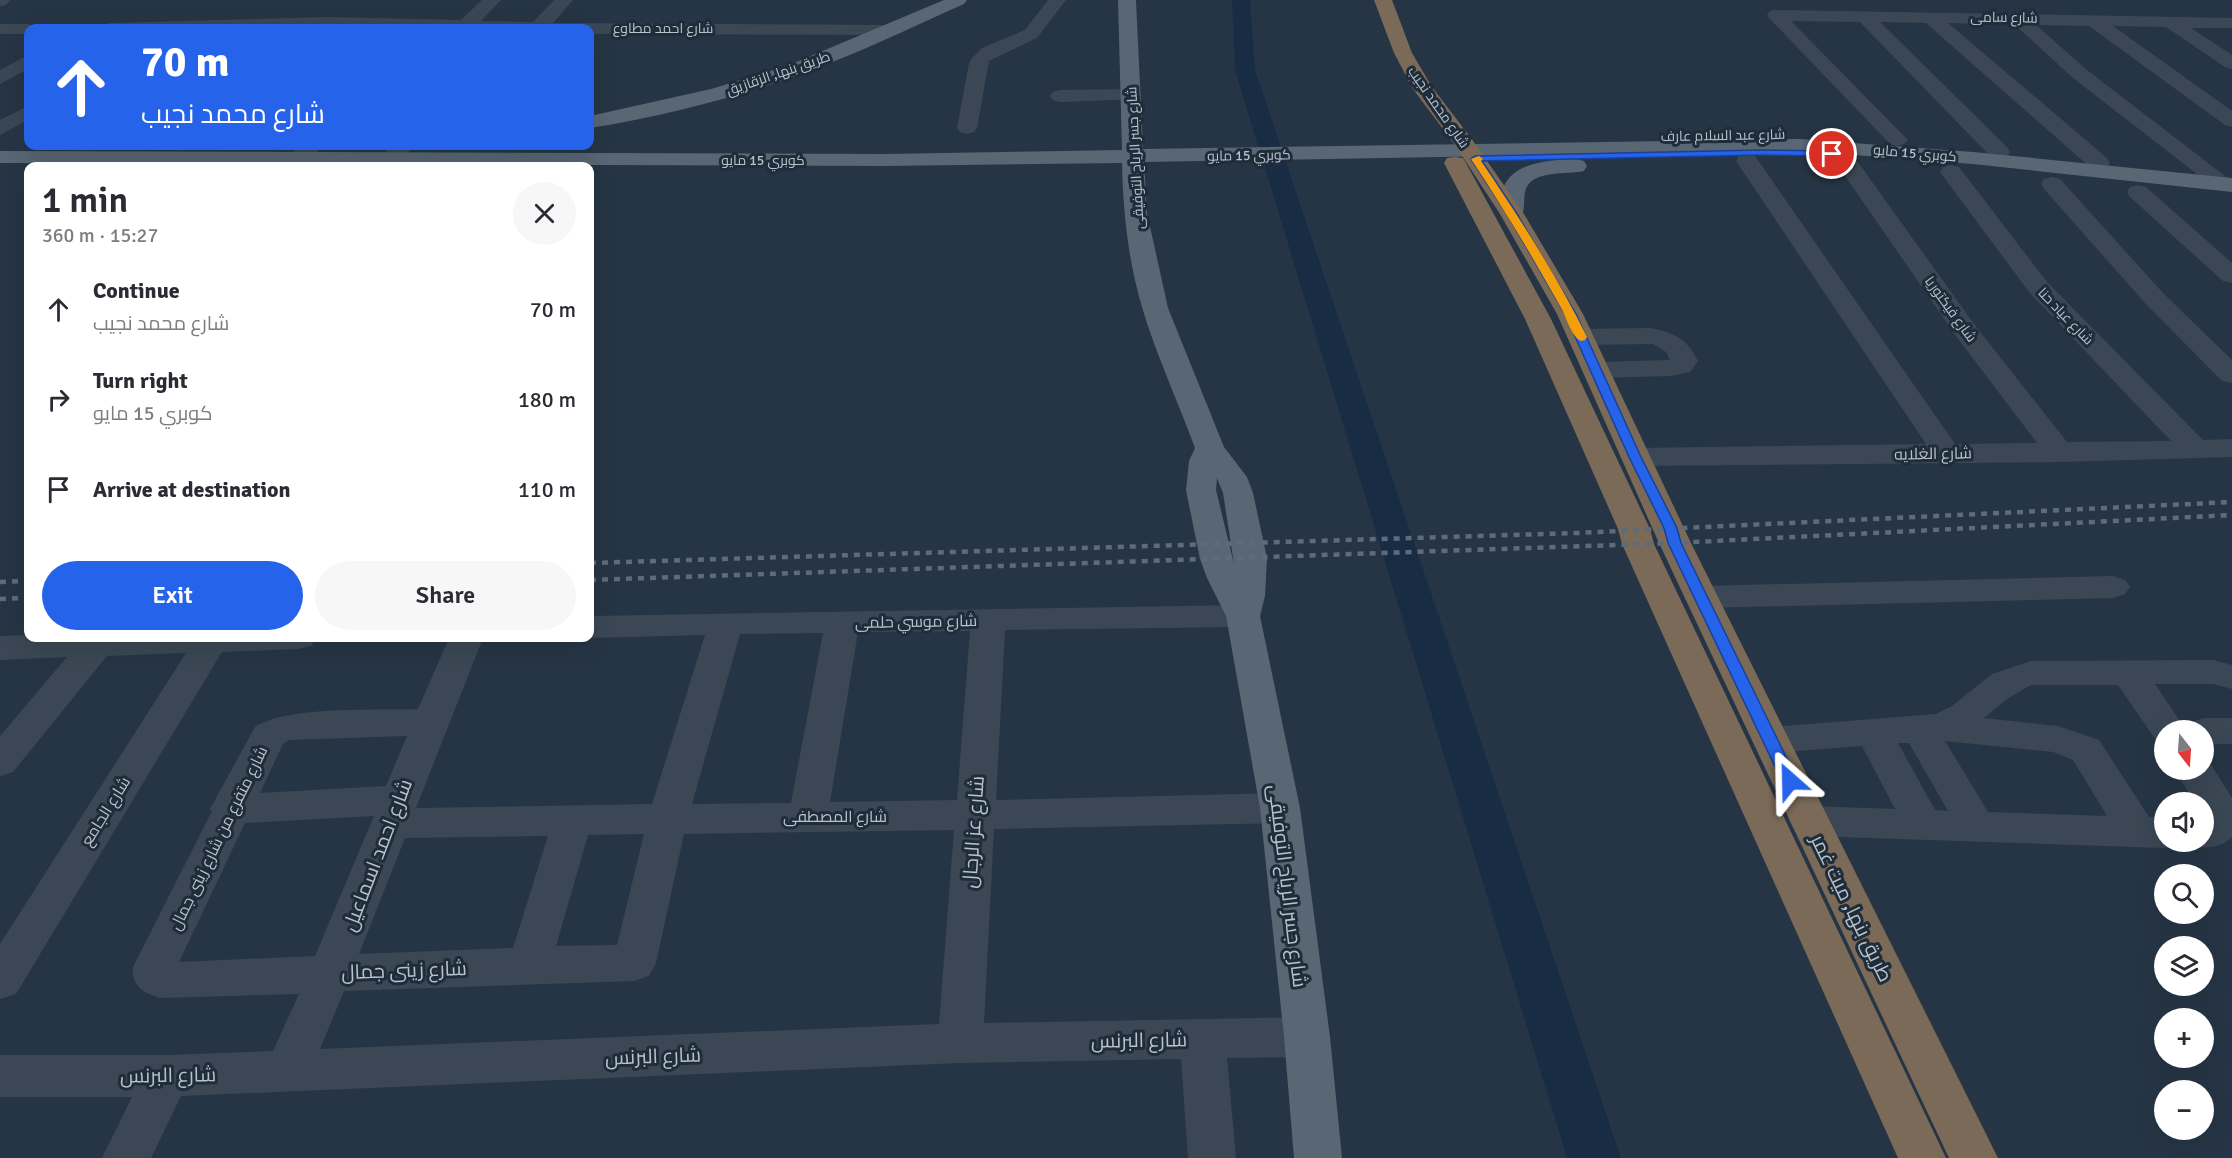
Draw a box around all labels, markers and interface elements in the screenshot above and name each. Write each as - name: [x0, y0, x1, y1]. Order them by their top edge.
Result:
- street label: شارع سامى: [1970, 8, 2038, 27]
- street label: شارع احمد مطاوع: [613, 20, 713, 37]
- text: 70 m: [141, 37, 230, 88]
- icon: ahead: [42, 48, 120, 126]
- street label: طريق بنها, الزقازيق: [724, 48, 832, 99]
- street label: شارع محمد نجيب: [1404, 63, 1473, 151]
- street label: شارع جسر الرياح التوفيقى: [1123, 86, 1148, 230]
- text: شارع محمد نجيب: [141, 98, 325, 131]
- street label: شارع عبد السلام عارف: [1661, 126, 1785, 146]
- pin: [1806, 128, 1857, 179]
- icon: arrive: [1815, 137, 1848, 170]
- street label: كوبري 15 مايو: [1872, 141, 1957, 169]
- street label: كوبري 15 مايو: [1207, 146, 1291, 168]
- street label: كوبري 15 مايو: [721, 152, 805, 172]
- text: 1 min: [42, 178, 128, 223]
- button: close: [513, 182, 576, 245]
- text: 360 m · 15:27: [42, 223, 158, 248]
- street label: شارع فيكتوريا: [1921, 273, 1980, 345]
- text: Continue: [93, 277, 180, 304]
- street label: شارع عياد حنا: [2034, 284, 2097, 348]
- icon: ahead: [42, 293, 75, 326]
- text: 70 m: [530, 296, 576, 323]
- text: شارع محمد نجيب: [93, 311, 229, 336]
- text: Turn right: [93, 367, 188, 394]
- icon: right: [42, 383, 75, 416]
- text: 180 m: [518, 386, 576, 413]
- text: كوبري 15 مايو: [93, 401, 212, 426]
- street label: شارع الغلايه: [1894, 443, 1972, 466]
- icon: arrive: [42, 473, 75, 506]
- text: Arrive at destination: [93, 476, 290, 503]
- text: 110 m: [518, 476, 576, 503]
- button: Exit: [42, 561, 303, 630]
- button: Share: [315, 561, 576, 630]
- street label: شارع موسي حلمى: [855, 611, 977, 635]
- north arrow: [2154, 720, 2214, 780]
- map controls: [2154, 720, 2214, 1140]
- street label: شارع متفرع من شارع زينى جمال: [166, 743, 273, 934]
- position arrow: [1758, 749, 1822, 813]
- street label: شارع الجامع: [77, 773, 136, 850]
- street label: شارع احمد اسماعيل: [337, 775, 419, 935]
- street label: شارع عز الرجال: [957, 775, 991, 889]
- street label: شارع جسر الرياح التوفيقى: [1262, 783, 1312, 989]
- button: sound: [2154, 792, 2214, 852]
- street label: شارع المصطفى: [783, 807, 887, 828]
- street label: طريق بنها, ميت غمر: [1805, 829, 1898, 986]
- button: search: [2154, 864, 2214, 924]
- button: layers: [2154, 936, 2214, 996]
- street label: شارع زينى جمال: [341, 956, 467, 986]
- button: +: [2154, 1008, 2214, 1068]
- street label: شارع البرنس: [1091, 1027, 1187, 1055]
- street label: شارع البرنس: [605, 1042, 702, 1072]
- street label: شارع البرنس: [120, 1062, 216, 1090]
- button: −: [2154, 1080, 2214, 1140]

